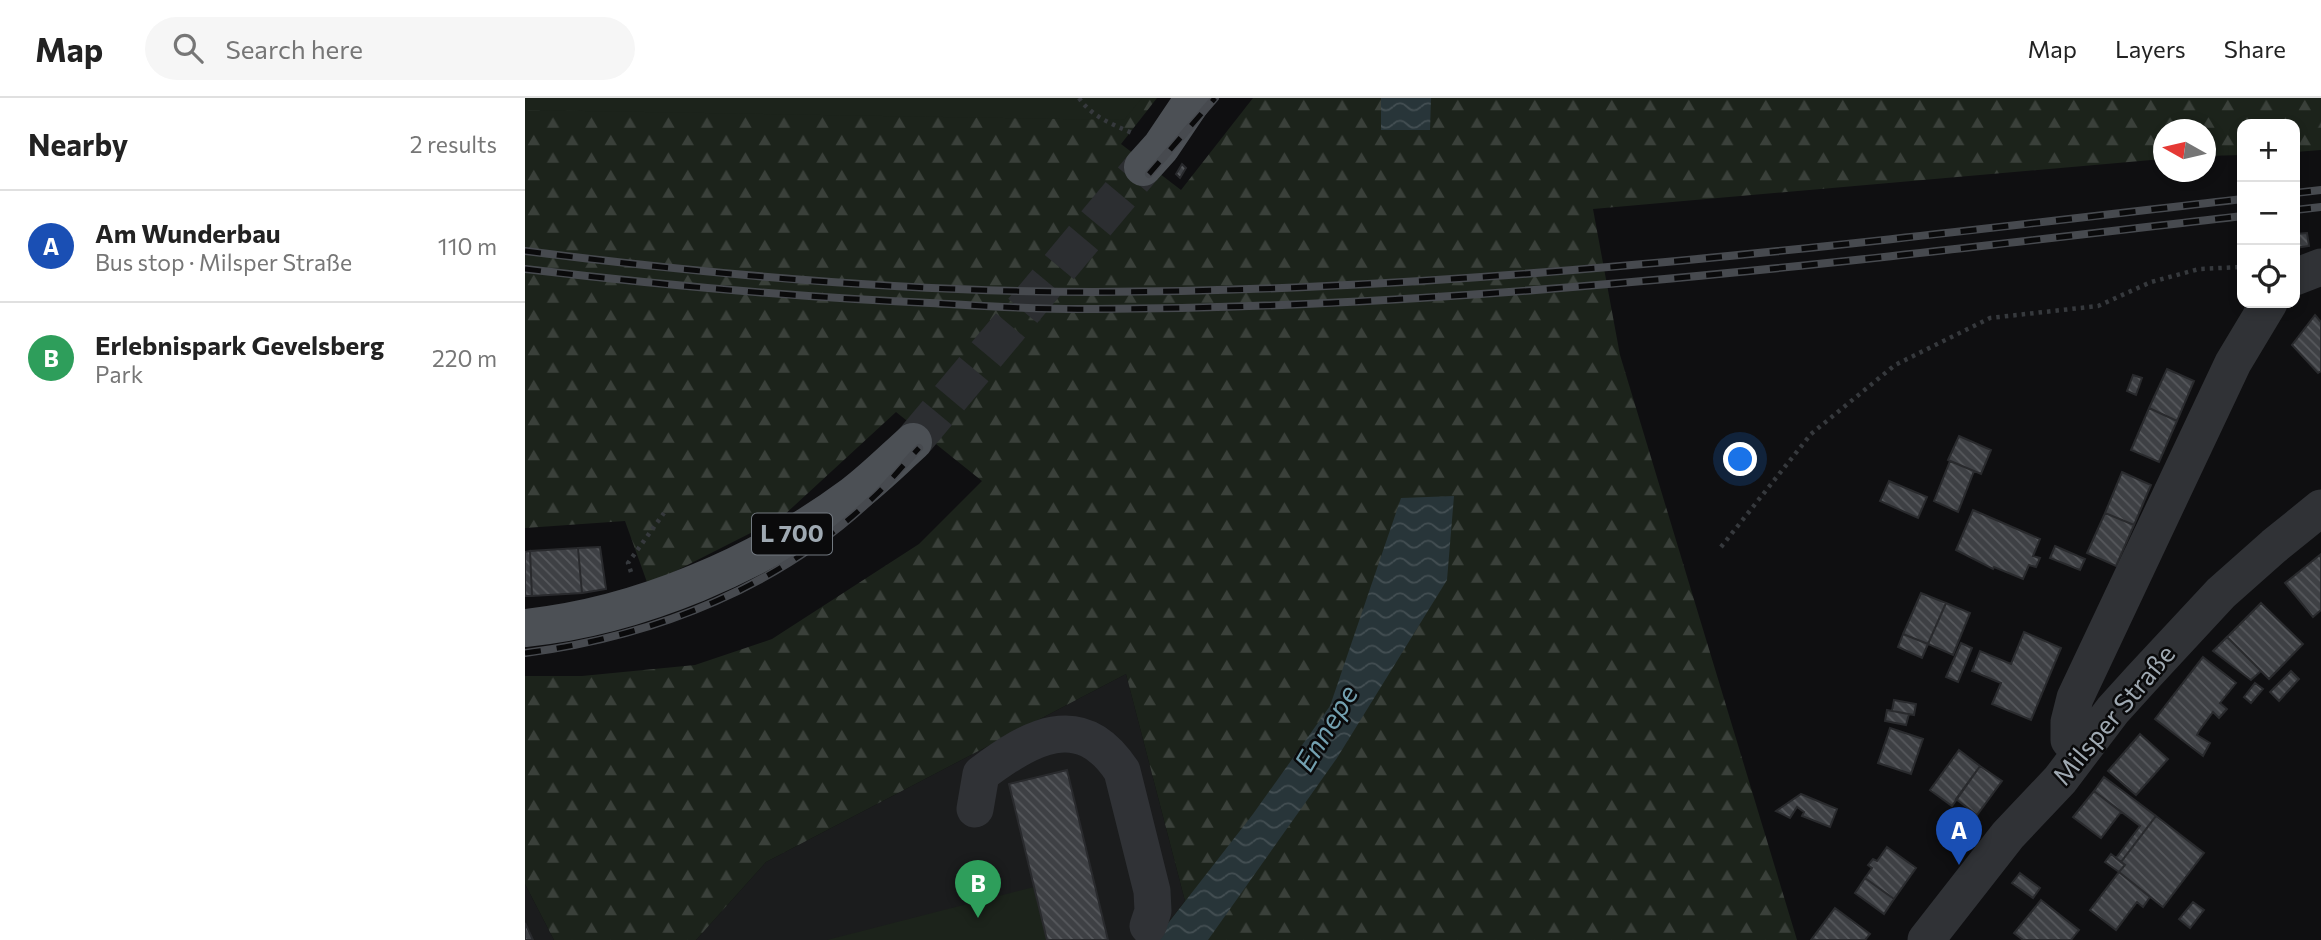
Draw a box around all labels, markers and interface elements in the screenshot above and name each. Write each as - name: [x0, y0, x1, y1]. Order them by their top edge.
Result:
- search box: [145, 17, 635, 80]
- text: Map: [35, 28, 103, 69]
- icon: search: [169, 29, 207, 67]
- text: Search here: [225, 33, 363, 64]
- text: Map: [2028, 34, 2077, 63]
- text: Layers: [2115, 34, 2186, 63]
- text: Share: [2224, 34, 2286, 63]
- north arrow: [2153, 119, 2216, 182]
- map controls: [2237, 119, 2300, 308]
- button: +: [2237, 119, 2300, 182]
- text: Nearby: [28, 125, 128, 162]
- text: 2 results: [410, 130, 497, 158]
- button: −: [2237, 182, 2300, 245]
- text: Am Wunderbau: [95, 217, 281, 248]
- text: A: [43, 232, 59, 260]
- text: 110 m: [438, 232, 497, 260]
- button: locate: [2237, 245, 2300, 308]
- text: Bus stop · Milsper Straße: [95, 248, 352, 276]
- text: Erlebnispark Gevelsberg: [95, 329, 384, 360]
- text: B: [43, 344, 59, 372]
- text: 220 m: [432, 344, 497, 372]
- text: Park: [95, 360, 143, 388]
- your location: [1723, 442, 1757, 476]
- road number: L 700: [752, 514, 832, 554]
- street label: Milsper Straße: [2045, 638, 2180, 790]
- water label: Ennepe: [1286, 678, 1364, 777]
- pin: A: [1936, 807, 1982, 865]
- pin: B: [955, 860, 1001, 918]

